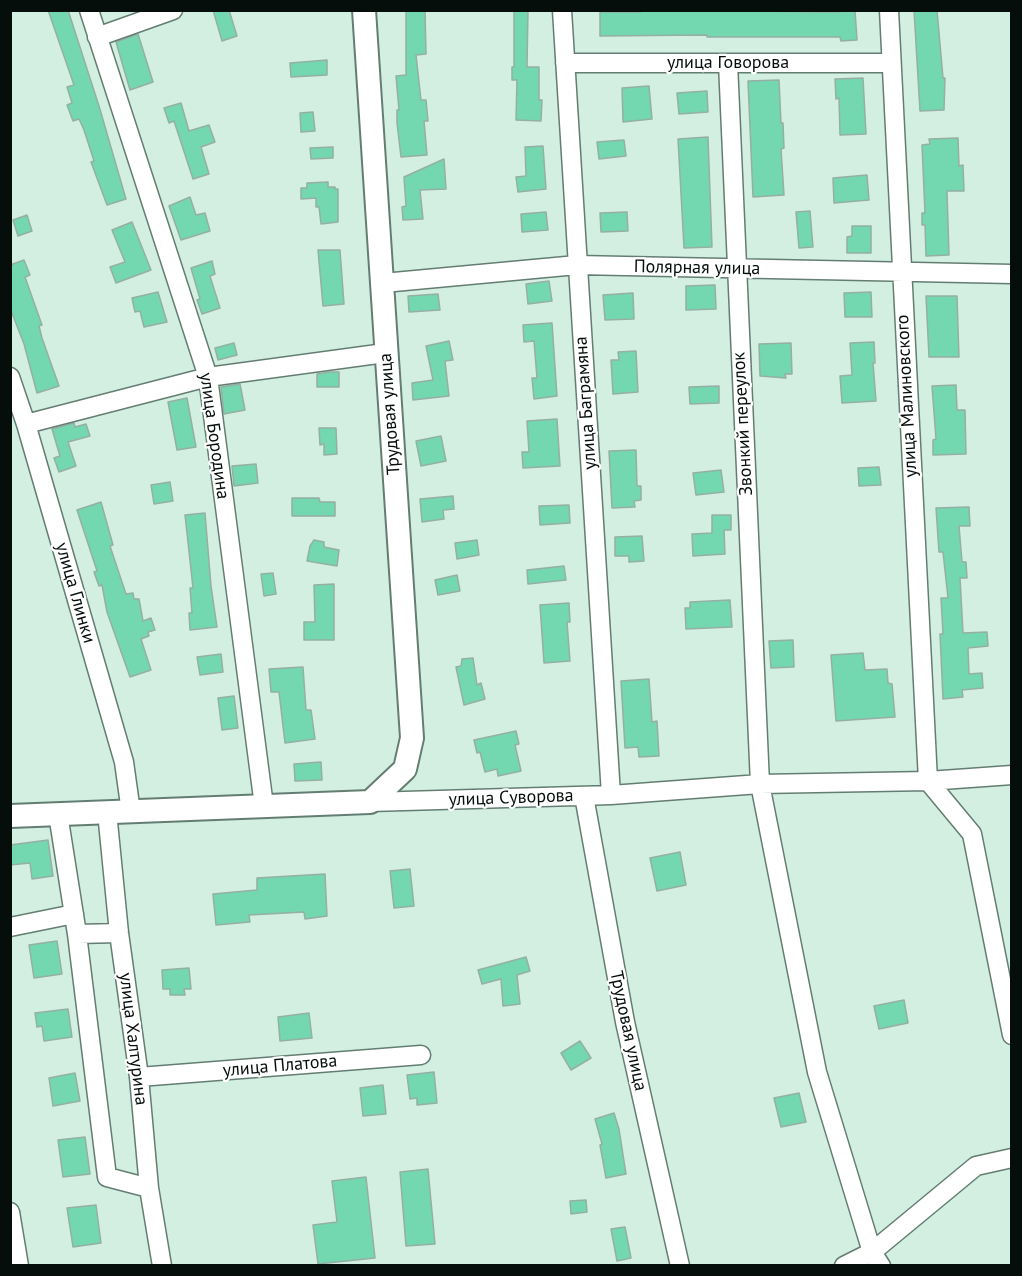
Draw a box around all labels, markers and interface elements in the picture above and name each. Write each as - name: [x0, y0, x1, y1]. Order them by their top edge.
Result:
- street label: улица Говорова: [667, 52, 789, 74]
- street label: Полярная улица: [634, 256, 760, 280]
- street label: улица Малиновского: [892, 314, 922, 478]
- street label: улица Баграмяна: [571, 336, 601, 470]
- street label: Трудовая улица: [375, 352, 405, 476]
- street label: Звонкий переулок: [728, 352, 758, 496]
- street label: улица Бородина: [194, 371, 234, 501]
- street label: улица Глинки: [50, 540, 100, 646]
- street label: улица Суворова: [448, 785, 574, 811]
- street label: Трудовая улица: [605, 969, 651, 1093]
- street label: улица Халтурина: [114, 971, 152, 1107]
- street label: улица Платова: [222, 1050, 338, 1082]

